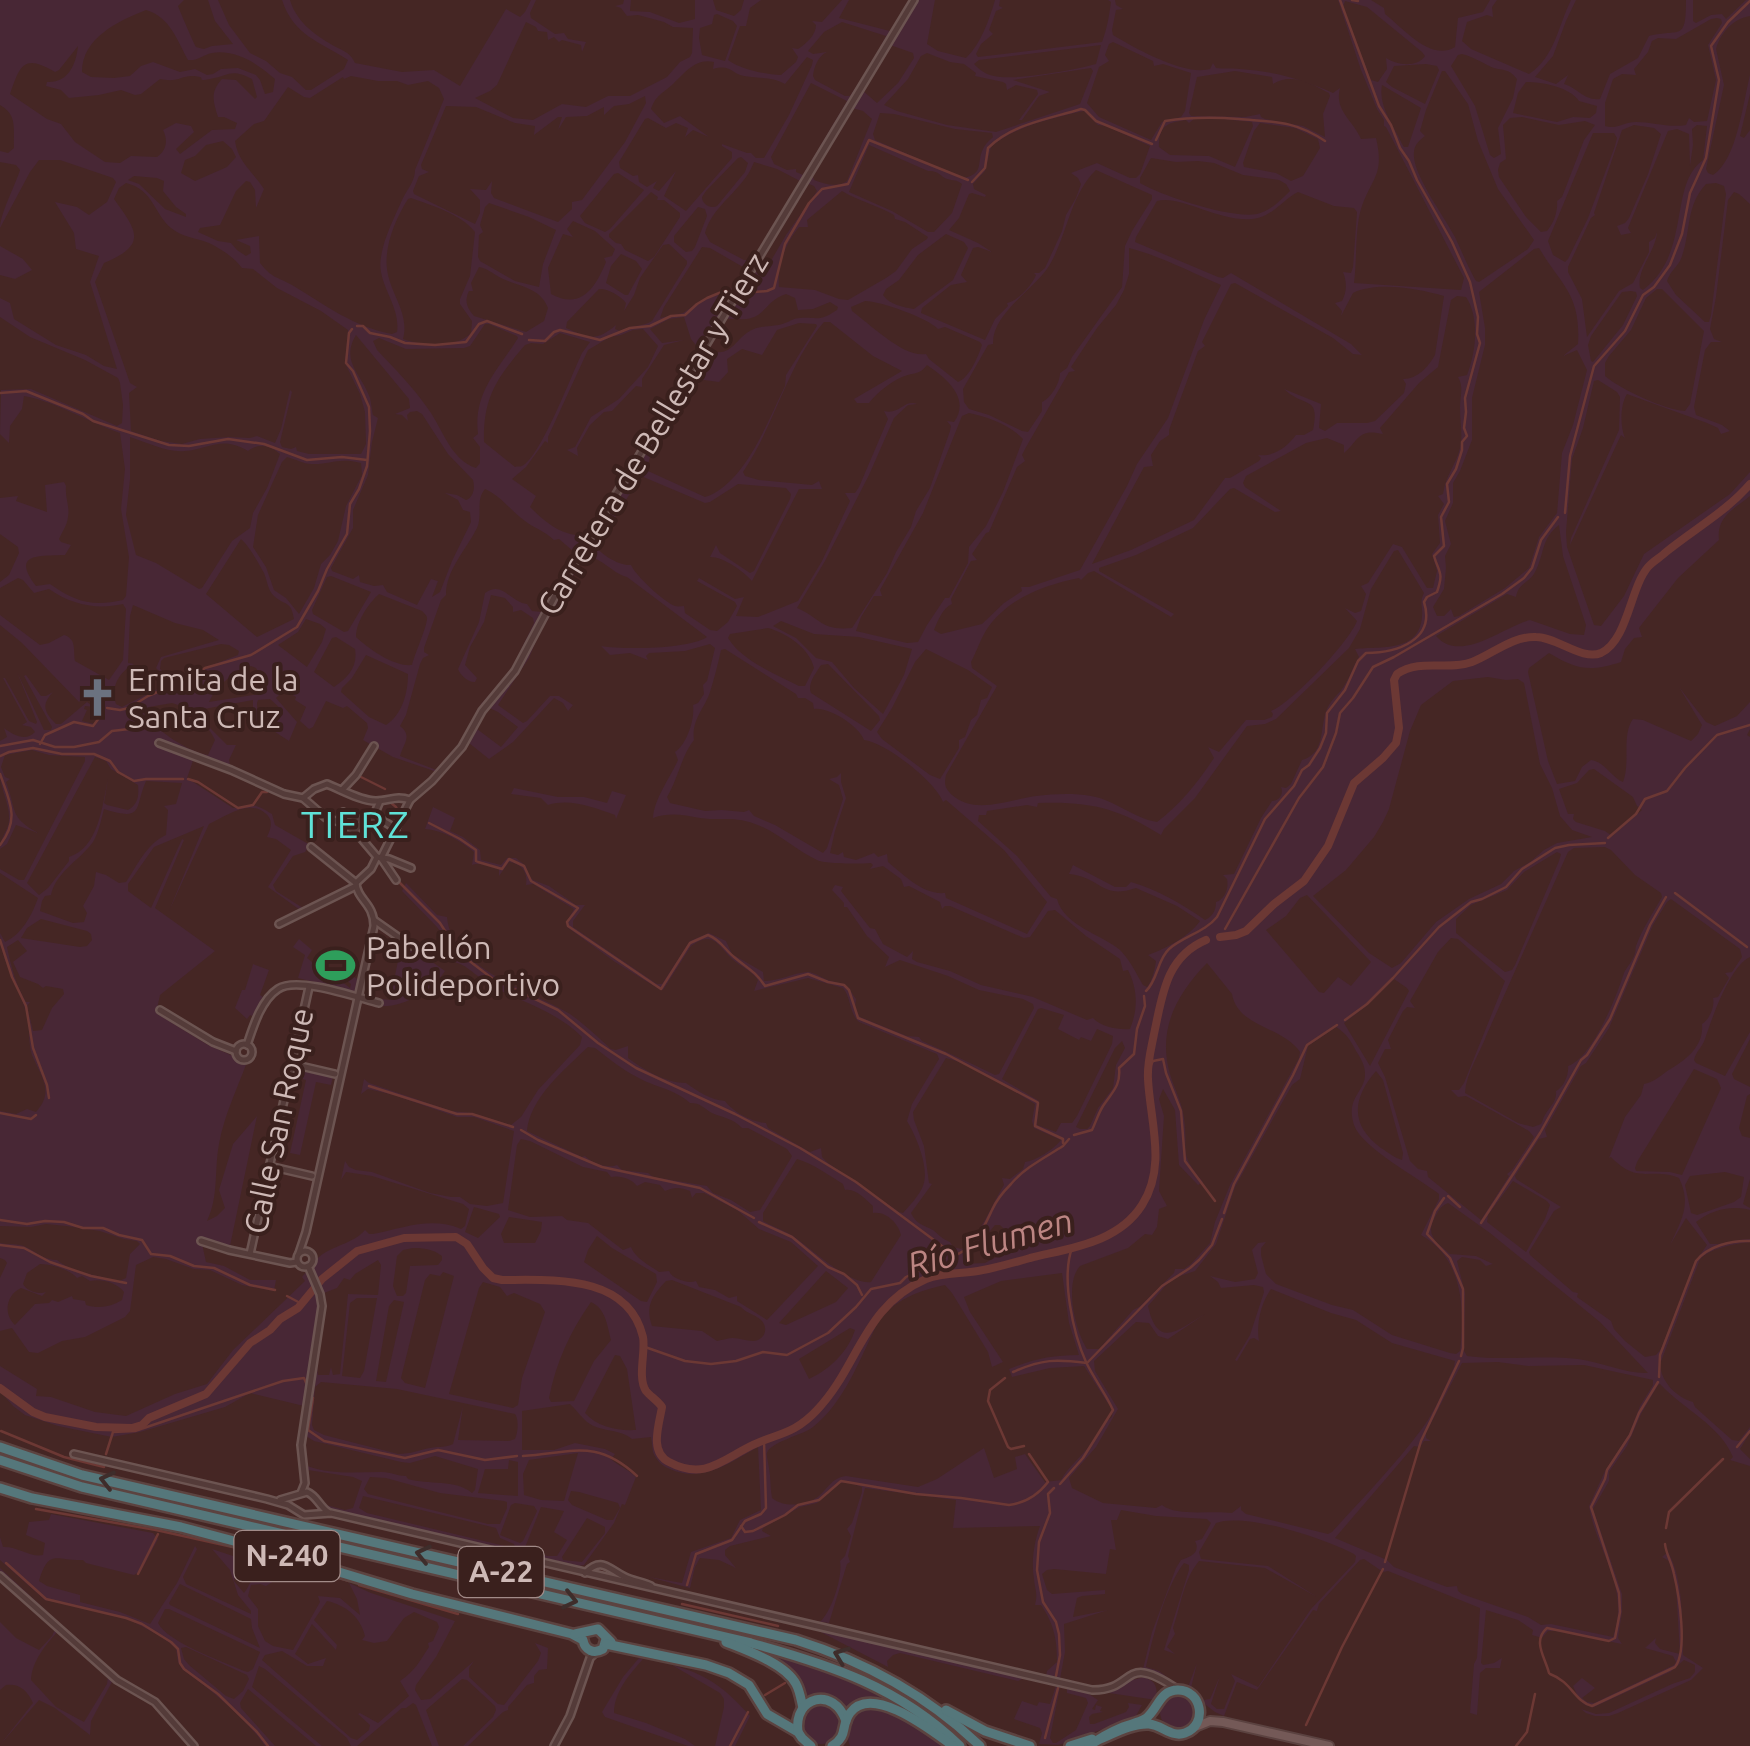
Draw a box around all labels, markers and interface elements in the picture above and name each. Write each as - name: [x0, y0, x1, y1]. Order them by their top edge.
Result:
- street label: Carretera de Bellestar y Tierz: [530, 246, 775, 621]
- place label: Ermita de la Santa Cruz: [128, 661, 298, 734]
- church icon: Ermita de la Santa Cruz: [77, 677, 119, 719]
- district label: TIERZ: [301, 803, 411, 845]
- place label: Pabellón Polideportivo: [366, 929, 560, 1002]
- sports icon: Pabellón Polideportivo: [315, 945, 357, 987]
- street label: Calle San Roque: [237, 1005, 320, 1237]
- water label: Río Flumen: [902, 1199, 1077, 1285]
- one-way arrow: [99, 1471, 116, 1492]
- road number: N-240: [234, 1531, 340, 1581]
- one-way arrow: [415, 1545, 432, 1566]
- road number: A-22: [458, 1547, 544, 1597]
- one-way arrow: [561, 1589, 578, 1610]
- one-way arrow: [833, 1647, 850, 1667]

